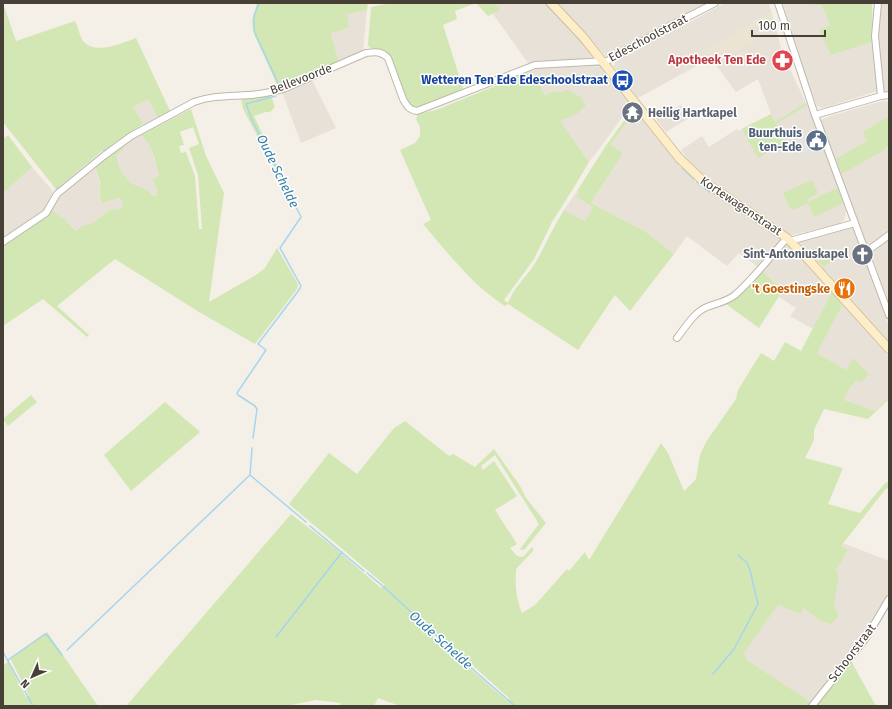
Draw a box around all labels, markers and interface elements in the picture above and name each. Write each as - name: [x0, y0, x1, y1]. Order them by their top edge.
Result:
- street label: Edeschoolstraat: [606, 11, 690, 65]
- scale bar: [752, 12, 825, 38]
- text: 100 m: [758, 19, 790, 33]
- pharmacy icon: Apotheek Ten Ede: [769, 47, 795, 73]
- place label: Apotheek Ten Ede: [667, 53, 766, 67]
- street label: Bellevoorde: [268, 61, 334, 97]
- bus stop icon: Wetteren Ten Ede Edeschoolstraat: [610, 67, 636, 93]
- place label: Wetteren Ten Ede Edeschoolstraat: [421, 73, 608, 87]
- temple icon: Heilig Hartkapel: [619, 100, 645, 126]
- place label: Heilig Hartkapel: [648, 106, 737, 120]
- place label: Buurthuis ten-Ede: [748, 126, 802, 154]
- public building icon: Buurthuis ten-Ede: [804, 127, 830, 153]
- water label: Oude Schelde: [254, 132, 302, 210]
- street label: Kortewagenstraat: [698, 174, 785, 239]
- church icon: Sint-Antoniuskapel: [850, 241, 876, 267]
- place label: Sint-Antoniuskapel: [743, 247, 848, 261]
- restaurant icon: 't Goestingske: [832, 276, 858, 302]
- place label: 't Goestingske: [752, 282, 830, 296]
- water label: Oude Schelde: [406, 608, 476, 672]
- street label: Schoorstraat: [826, 621, 879, 685]
- north arrow: [12, 657, 52, 697]
- text: N: [18, 677, 32, 691]

